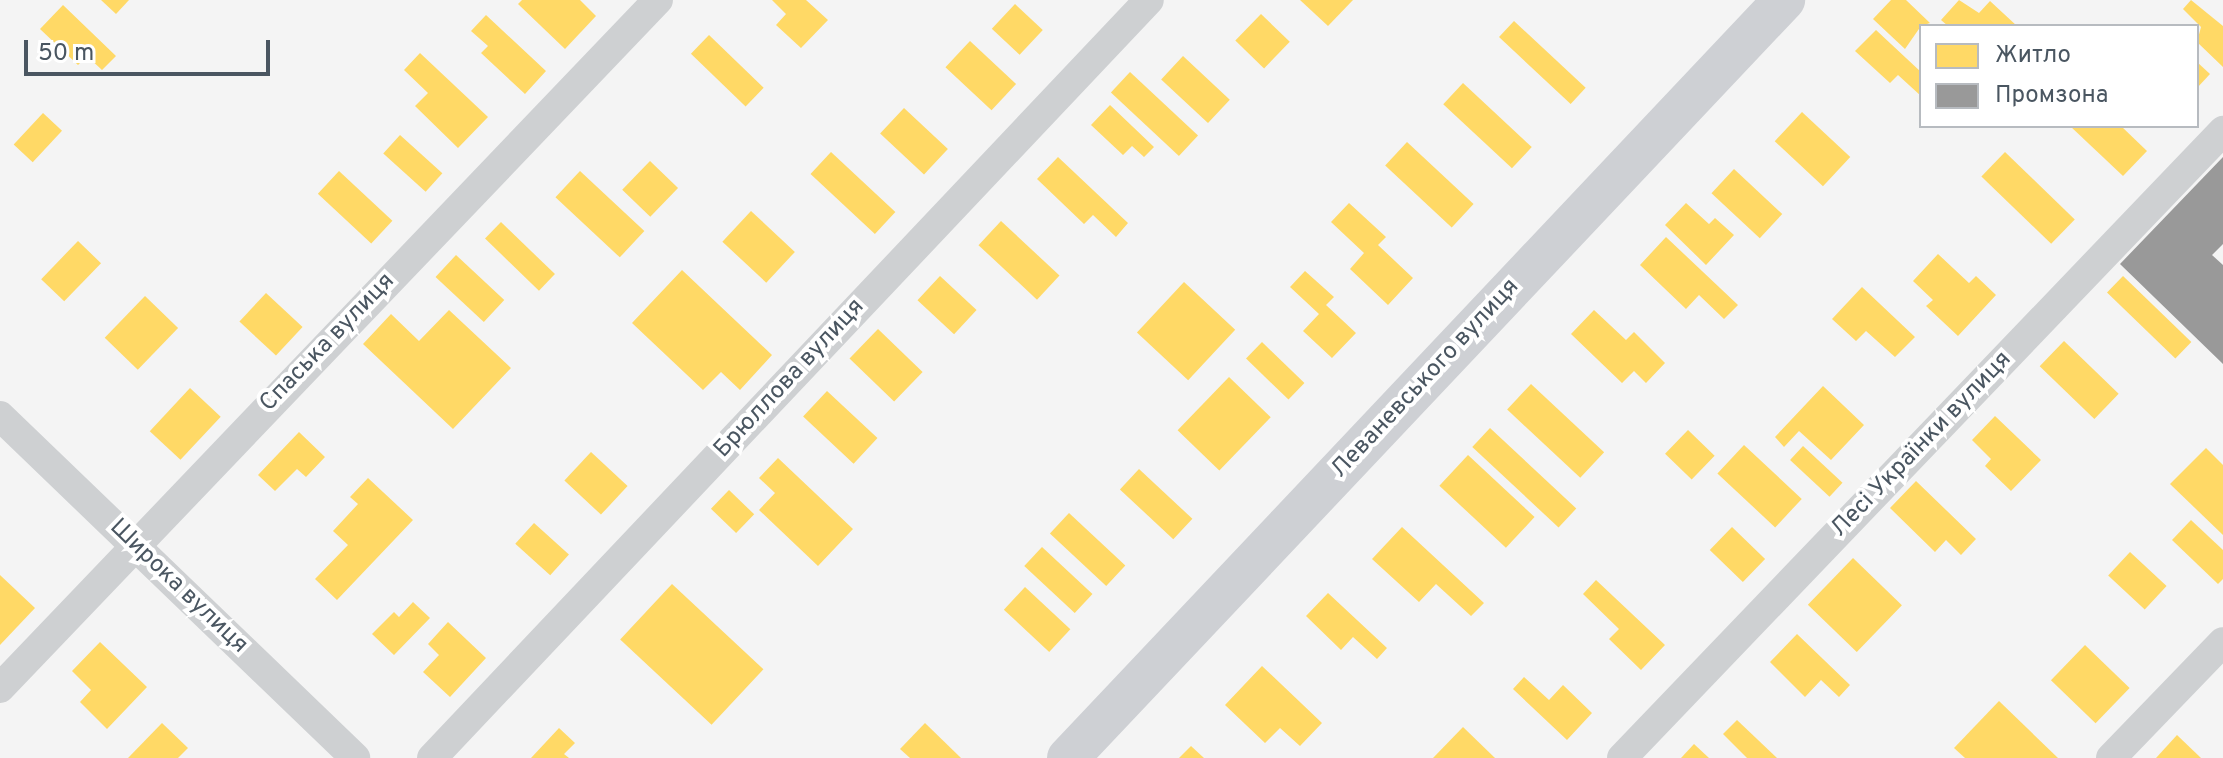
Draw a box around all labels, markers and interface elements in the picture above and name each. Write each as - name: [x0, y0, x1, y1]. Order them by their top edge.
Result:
- scale bar: [28, 24, 274, 74]
- legend: [1919, 24, 2199, 128]
- text: 50 m: [38, 39, 94, 69]
- text: Житло: [1995, 41, 2071, 71]
- text: Промзона: [1995, 81, 2108, 111]
- street label: Спаська вулиця: [255, 268, 401, 418]
- street label: Леваневського вулиця: [1326, 273, 1526, 485]
- street label: Брюллова вулиця: [709, 293, 871, 465]
- street label: Лесі Українки вулиця: [1826, 346, 2018, 544]
- street label: Широка вулиця: [103, 514, 253, 660]

